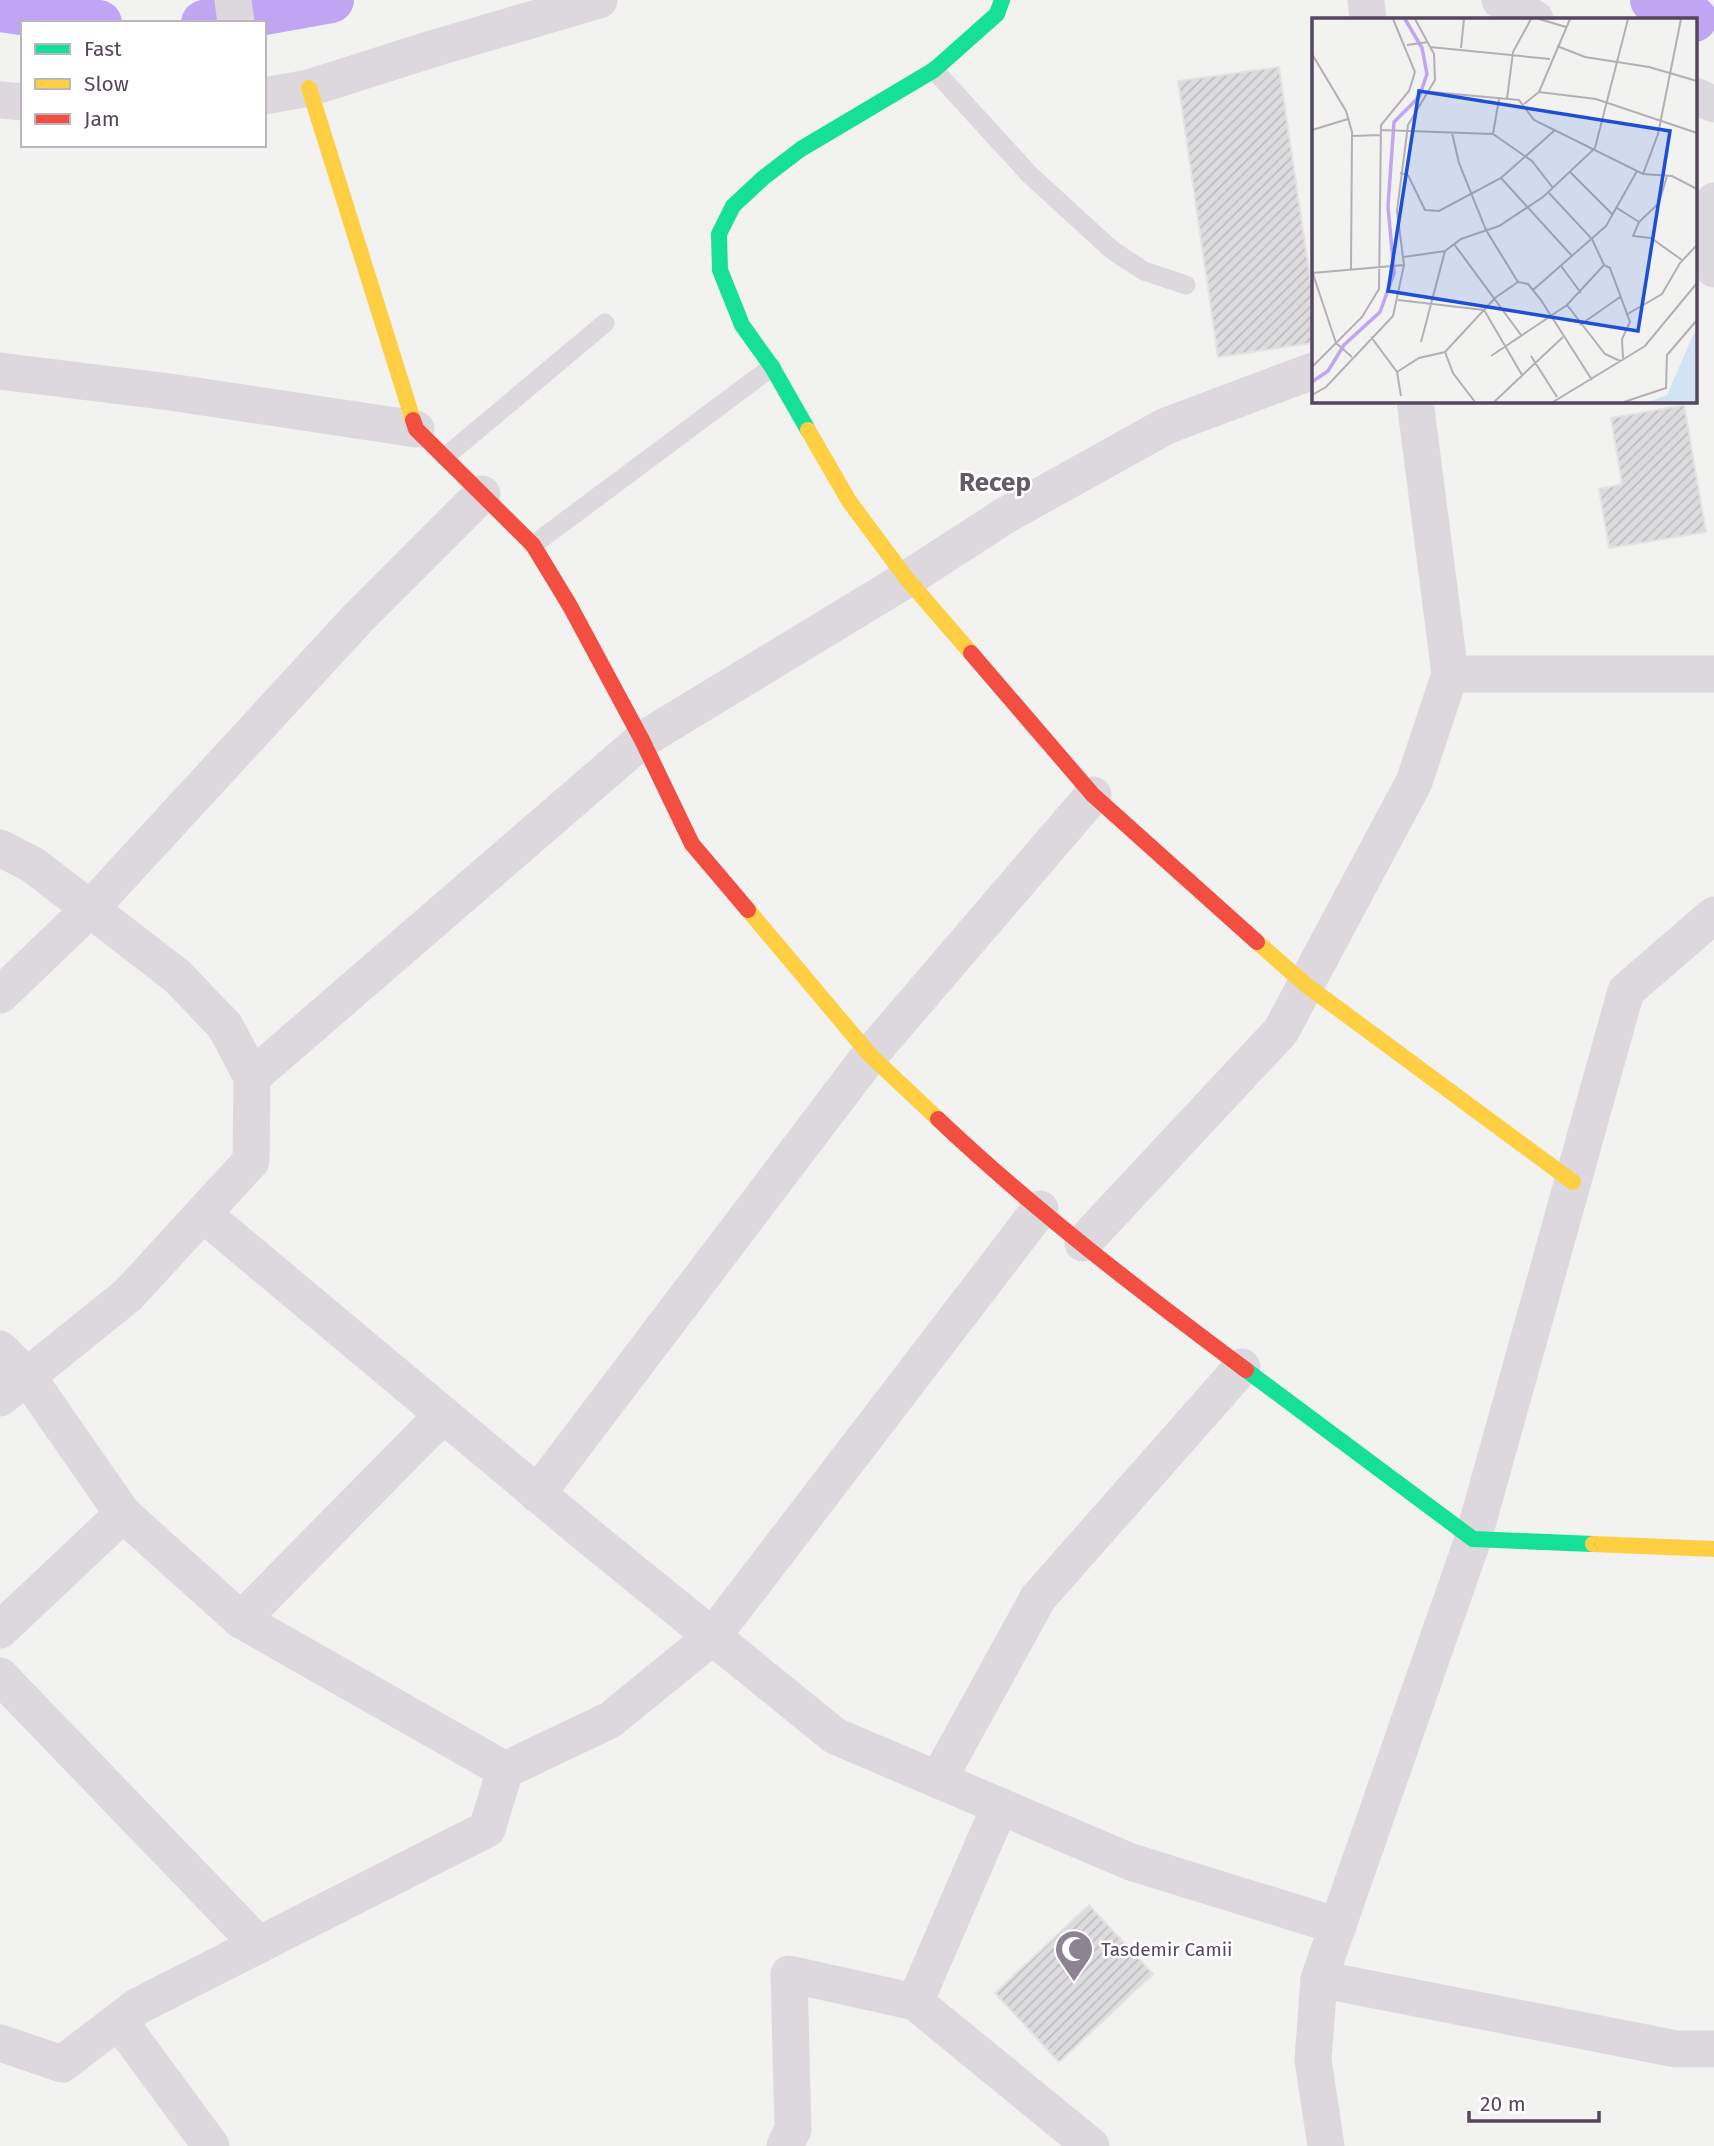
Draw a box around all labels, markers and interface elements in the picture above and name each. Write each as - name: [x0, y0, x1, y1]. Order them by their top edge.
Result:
- inset map: [1312, 18, 1696, 402]
- legend: [21, 21, 266, 147]
- text: Fast: [84, 36, 122, 62]
- text: Slow: [84, 71, 129, 97]
- text: Jam: [84, 106, 120, 132]
- district label: Recep: [959, 467, 1031, 498]
- mosque icon: Tasdemir Camii: [1053, 1928, 1095, 1983]
- place label: Tasdemir Camii: [1101, 1938, 1232, 1961]
- scale bar: [1469, 2080, 1598, 2124]
- text: 20 m: [1480, 2091, 1526, 2117]

